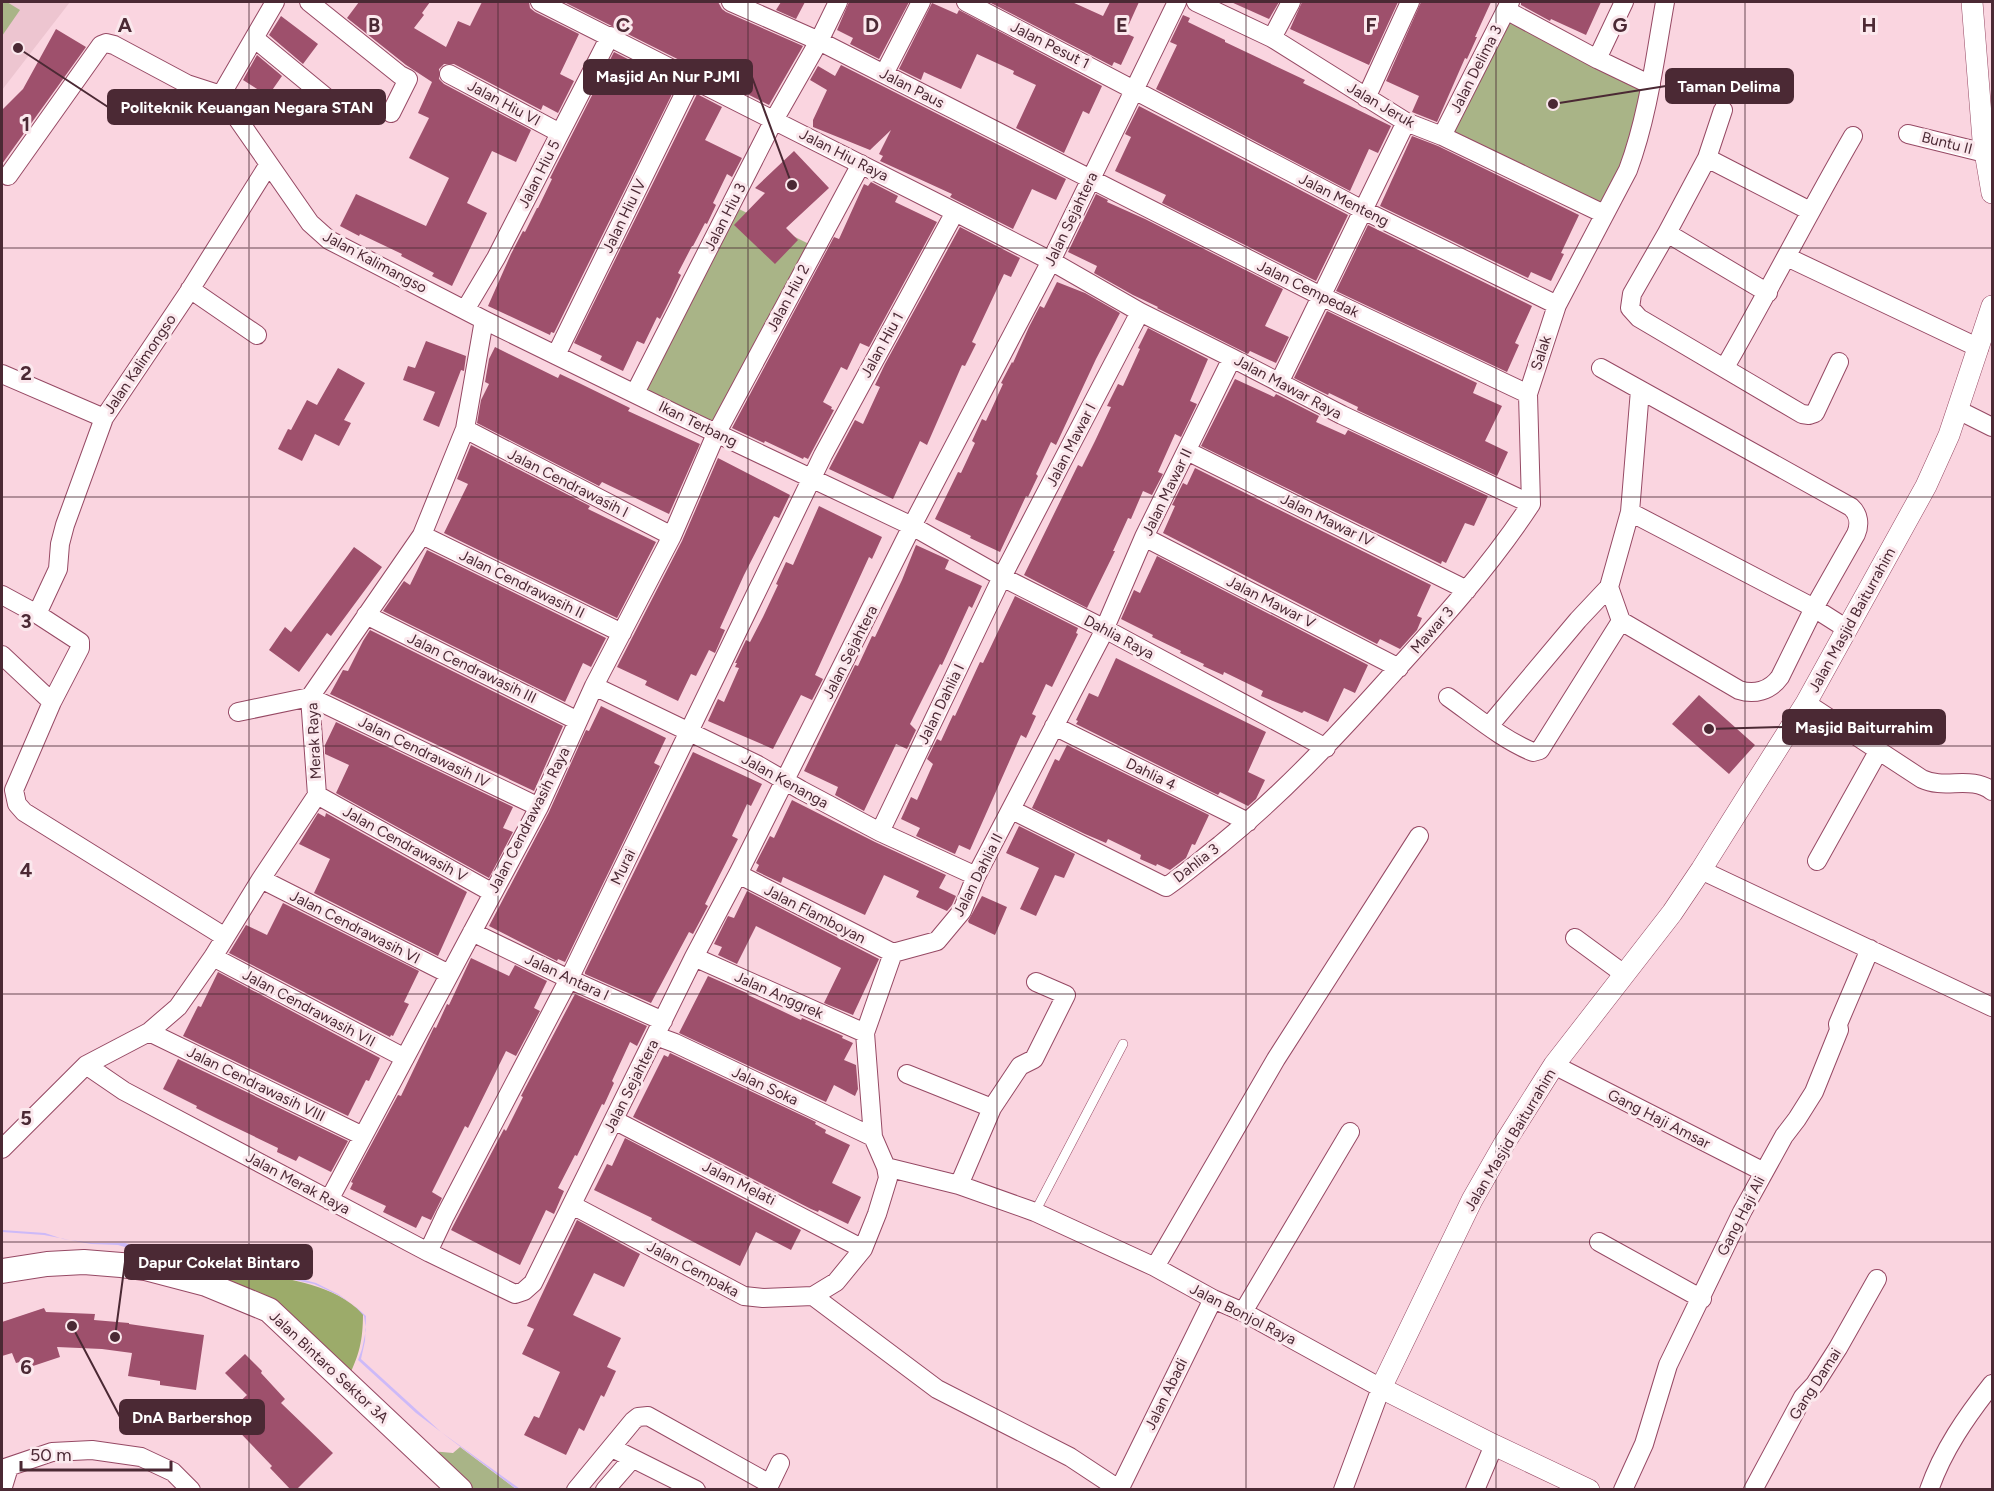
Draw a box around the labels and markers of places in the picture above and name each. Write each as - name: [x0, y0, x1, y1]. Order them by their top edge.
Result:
- callout: Masjid An Nur PJMI: [584, 60, 752, 94]
- callout: Taman Delima: [1666, 69, 1793, 103]
- callout: Politeknik Keuangan Negara STAN: [108, 90, 385, 124]
- callout: Masjid Baiturrahim: [1783, 710, 1945, 744]
- callout: Dapur Cokelat Bintaro: [125, 1245, 312, 1279]
- callout: DnA Barbershop: [120, 1400, 264, 1434]

